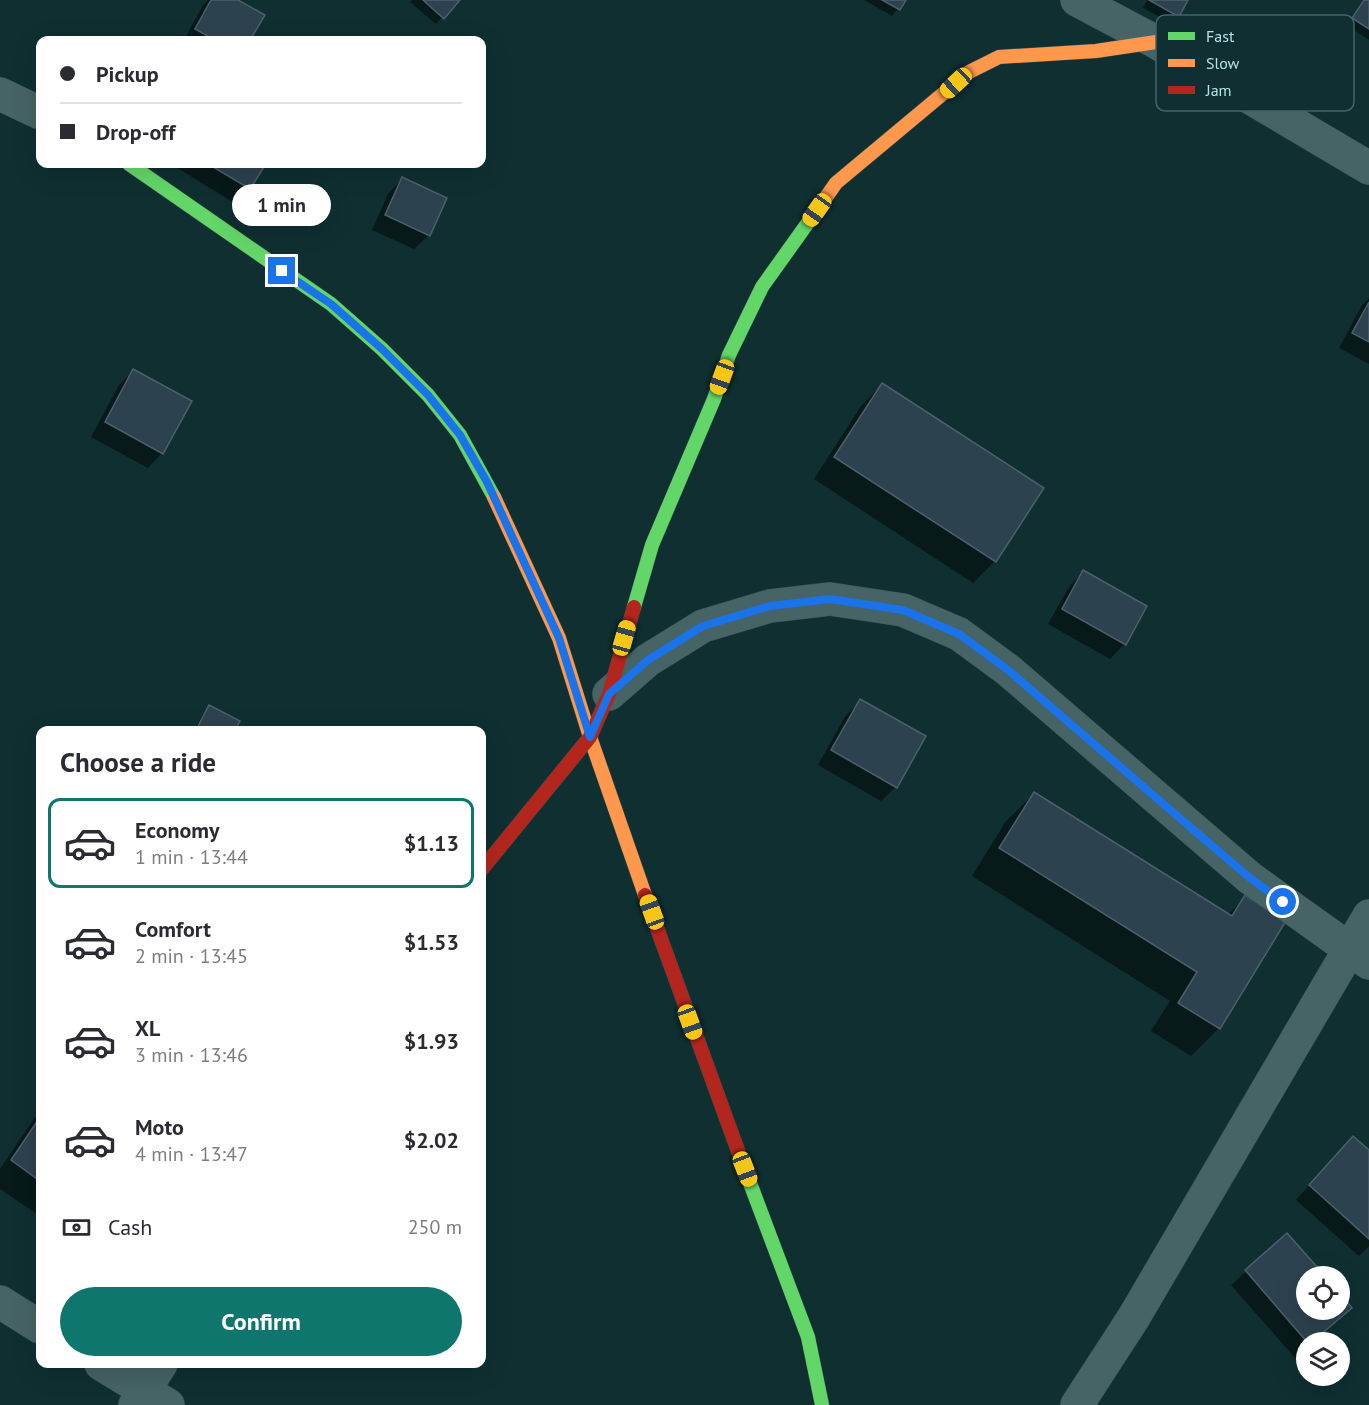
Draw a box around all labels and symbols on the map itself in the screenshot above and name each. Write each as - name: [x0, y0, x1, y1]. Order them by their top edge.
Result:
- legend: [1156, 15, 1354, 111]
- text: Fast: [1206, 26, 1235, 46]
- text: Slow: [1206, 53, 1240, 73]
- car: [937, 64, 975, 102]
- text: Jam: [1205, 80, 1232, 100]
- callout: 1 min: [232, 184, 332, 226]
- car: [799, 190, 835, 230]
- route end: [268, 257, 295, 284]
- car: [707, 357, 737, 397]
- car: [610, 618, 638, 658]
- route start: [1269, 888, 1296, 915]
- car: [637, 892, 667, 932]
- car: [675, 1002, 705, 1042]
- car: [730, 1149, 760, 1189]

